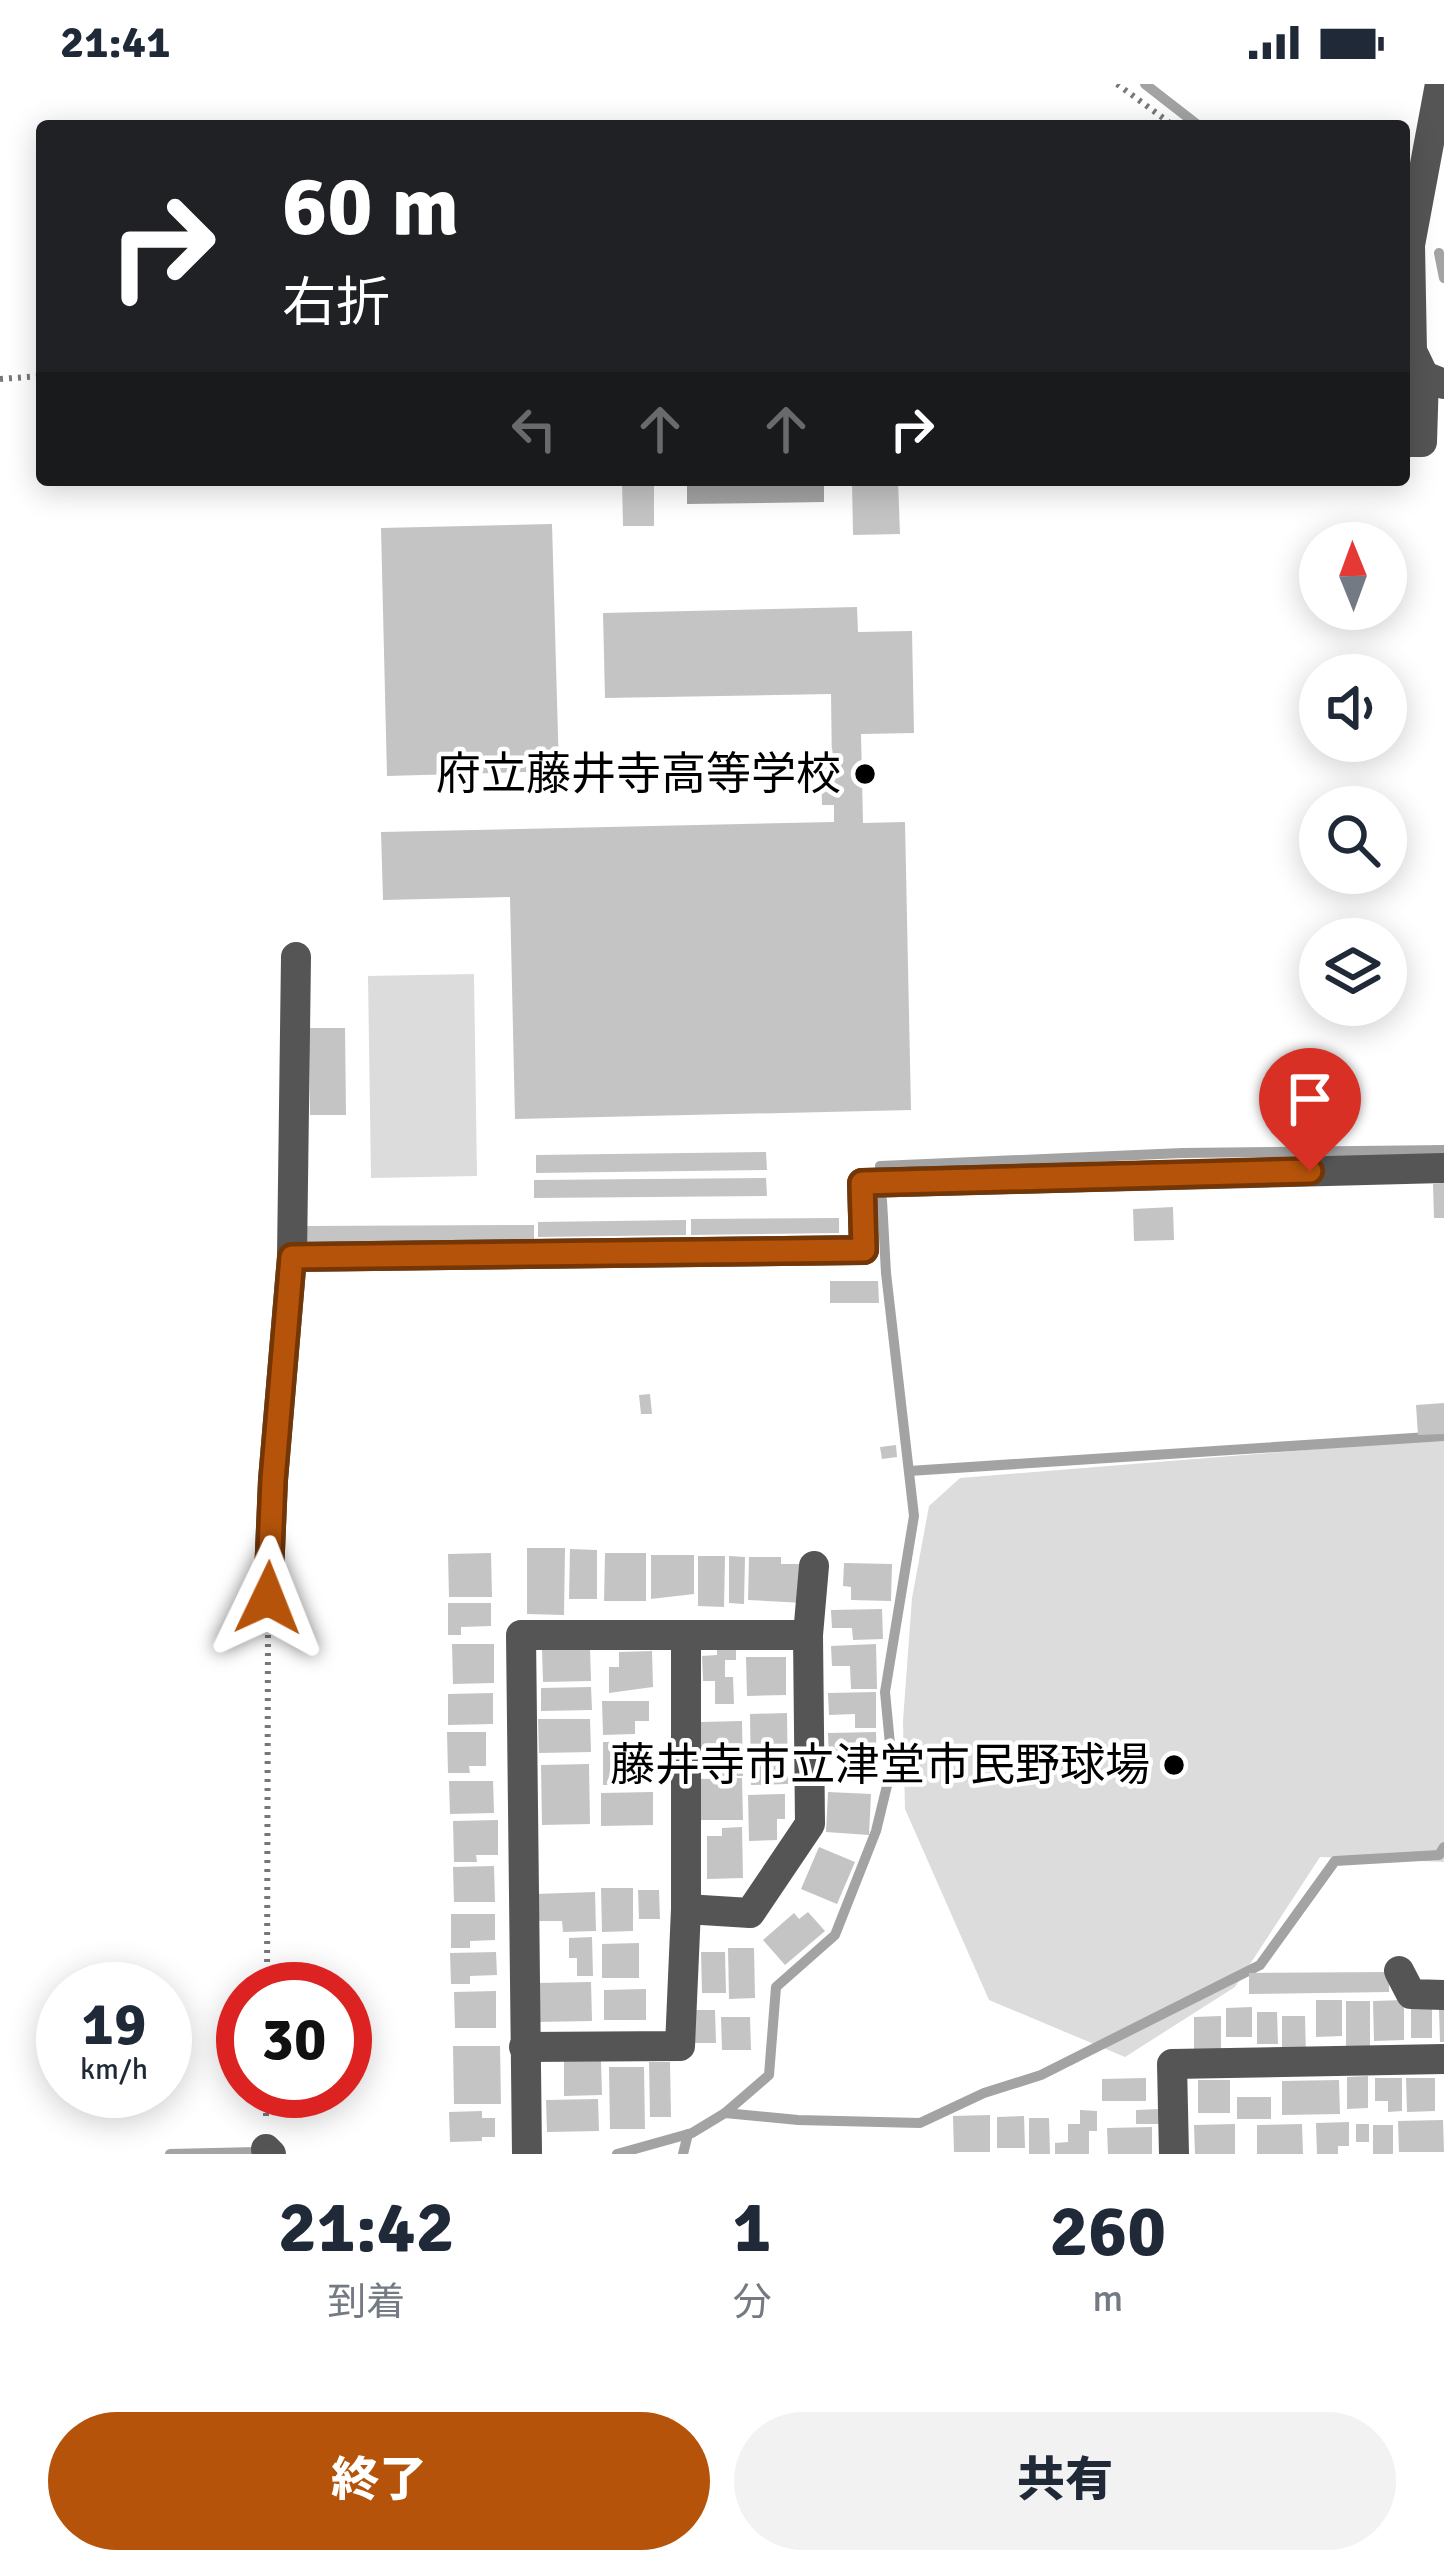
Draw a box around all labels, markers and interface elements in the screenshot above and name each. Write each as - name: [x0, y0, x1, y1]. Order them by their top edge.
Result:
- text: 21:41: [60, 15, 170, 70]
- text: 60 m: [282, 155, 459, 259]
- icon: right: [84, 168, 240, 324]
- text: 右折: [282, 270, 390, 337]
- icon: left: [501, 396, 567, 462]
- icon: ahead: [627, 396, 693, 462]
- icon: ahead: [753, 396, 819, 462]
- icon: right: [879, 396, 945, 462]
- north arrow: [1299, 522, 1407, 630]
- map controls: [1299, 522, 1407, 1026]
- button: sound: [1299, 654, 1407, 762]
- place label: 府立藤井寺高等学校: [436, 747, 841, 802]
- marker: 府立藤井寺高等学校: [852, 761, 878, 787]
- button: search: [1299, 786, 1407, 894]
- button: layers: [1299, 918, 1407, 1026]
- pin: [1259, 1048, 1361, 1171]
- icon: arrive: [1277, 1066, 1343, 1132]
- position arrow: [205, 1535, 331, 1661]
- place label: 藤井寺市立津堂市民野球場: [610, 1738, 1150, 1793]
- marker: 藤井寺市立津堂市民野球場: [1161, 1752, 1187, 1778]
- speed limit sign: 30: [216, 1962, 372, 2118]
- text: 19: [82, 1988, 146, 2062]
- text: km/h: [80, 2051, 148, 2088]
- text: 21:42: [278, 2183, 455, 2272]
- text: 1: [733, 2183, 771, 2272]
- text: 260: [1049, 2187, 1166, 2276]
- text: m: [1092, 2274, 1123, 2322]
- text: 到着: [327, 2278, 405, 2326]
- text: 分: [733, 2278, 772, 2326]
- button: 終了: [48, 2412, 710, 2550]
- button: 共有: [734, 2412, 1396, 2550]

